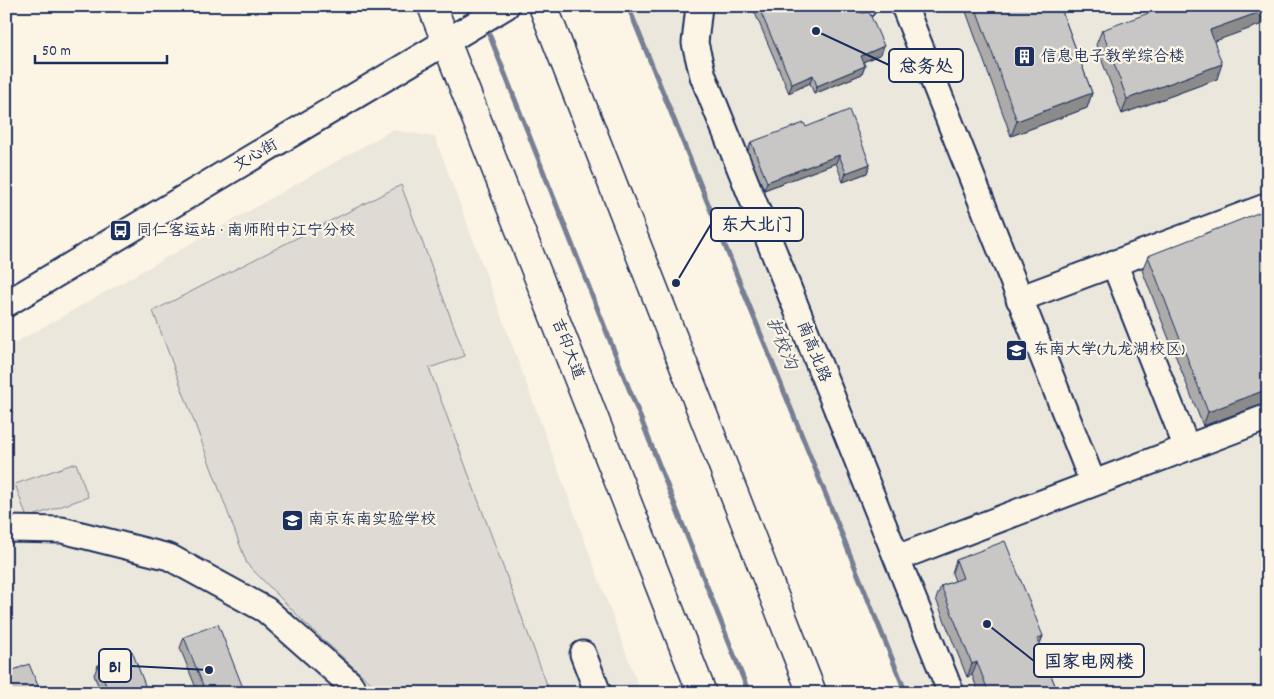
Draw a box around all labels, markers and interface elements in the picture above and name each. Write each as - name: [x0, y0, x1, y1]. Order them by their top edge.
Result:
- scale bar: [35, 32, 168, 64]
- text: 50 m: [42, 41, 71, 63]
- building icon: 信息电子教学综合楼: [1013, 45, 1037, 69]
- place label: 信息电子教学综合楼: [1041, 46, 1185, 69]
- callout: 总务处: [889, 49, 963, 82]
- text: 总务处: [899, 56, 953, 81]
- street label: 文心街: [229, 134, 283, 178]
- callout: 东大北门: [711, 208, 803, 241]
- text: 东大北门: [721, 214, 793, 239]
- bus stop icon: 同仁客运站 · 南师附中江宁分校: [108, 219, 132, 243]
- place label: 同仁客运站 · 南师附中江宁分校: [136, 220, 355, 243]
- water label: 护校沟: [758, 314, 802, 376]
- street label: 吉印大道: [545, 315, 589, 383]
- street label: 南高北路: [790, 318, 836, 386]
- school or university icon: 东南大学(九龙湖校区): [1005, 338, 1029, 362]
- place label: 东南大学(九龙湖校区): [1033, 339, 1185, 362]
- school or university icon: 南京东南实验学校: [280, 508, 304, 532]
- place label: 南京东南实验学校: [308, 509, 436, 532]
- callout: 国家电网楼: [1034, 644, 1144, 677]
- callout: B1: [99, 649, 131, 682]
- text: 国家电网楼: [1044, 651, 1134, 676]
- text: B1: [109, 656, 121, 681]

